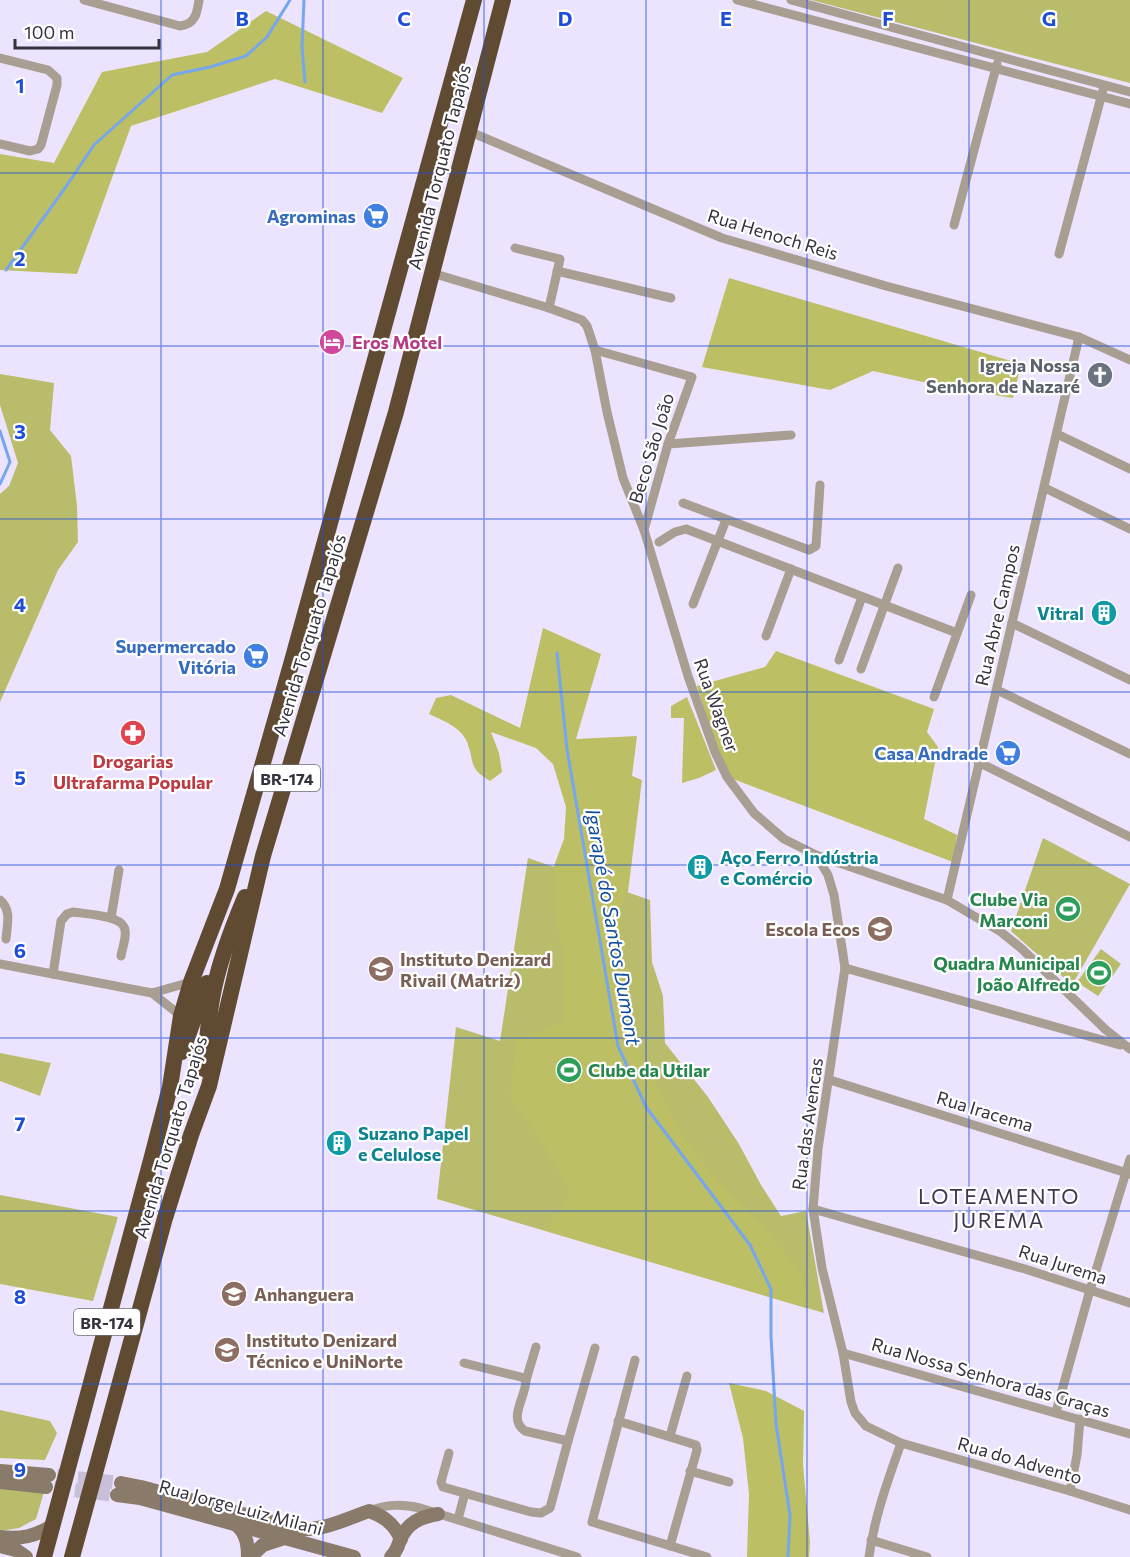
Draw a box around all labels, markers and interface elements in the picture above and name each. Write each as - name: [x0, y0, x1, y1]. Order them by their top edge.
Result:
- text: B: [235, 6, 249, 30]
- text: C: [397, 6, 411, 30]
- text: D: [558, 6, 572, 30]
- text: E: [720, 6, 732, 30]
- text: F: [882, 6, 894, 30]
- text: G: [1042, 6, 1056, 30]
- scale bar: [15, 12, 159, 50]
- text: 100 m: [24, 21, 74, 43]
- street label: Avenida Torquato Tapajós: [403, 62, 475, 272]
- text: 1: [15, 73, 25, 97]
- supermarket icon: Agrominas: [361, 201, 391, 231]
- street label: Rua Henoch Reis: [705, 204, 841, 264]
- place label: Agrominas: [267, 205, 356, 227]
- text: 2: [14, 246, 26, 270]
- hotel icon: Eros Motel: [317, 327, 347, 357]
- place label: Eros Motel: [352, 331, 442, 353]
- place label: Igreja Nossa Senhora de Nazaré: [926, 354, 1080, 397]
- church icon: Igreja Nossa Senhora de Nazaré: [1085, 360, 1115, 390]
- street label: Beco São João: [624, 390, 678, 506]
- text: 3: [14, 419, 26, 443]
- street label: Avenida Torquato Tapajós: [268, 531, 350, 739]
- street label: Rua Abre Campos: [970, 542, 1024, 688]
- text: 4: [14, 592, 26, 616]
- building icon: Vitral: [1089, 598, 1119, 628]
- place label: Vitral: [1037, 602, 1084, 624]
- place label: Supermercado Vitória: [116, 635, 236, 678]
- supermarket icon: Supermercado Vitória: [241, 641, 271, 671]
- street label: Rua Wagner: [690, 655, 744, 755]
- pharmacy icon: Drogarias Ultrafarma Popular: [118, 718, 148, 748]
- supermarket icon: Casa Andrade: [993, 738, 1023, 768]
- place label: Casa Andrade: [874, 742, 988, 764]
- place label: Drogarias Ultrafarma Popular: [53, 750, 214, 793]
- text: 5: [14, 765, 26, 789]
- road number: BR-174: [254, 765, 320, 791]
- water label: Igarapé do Santos Dumont: [581, 807, 647, 1048]
- place label: Aço Ferro Indústria e Comércio: [720, 846, 879, 889]
- building icon: Aço Ferro Indústria e Comércio: [685, 852, 715, 882]
- place label: Clube Via Marconi: [970, 888, 1048, 931]
- sports icon: Clube Via Marconi: [1053, 894, 1083, 924]
- school or university icon: Escola Ecos: [865, 914, 895, 944]
- place label: Escola Ecos: [765, 918, 860, 940]
- text: 6: [14, 938, 26, 962]
- place label: Instituto Denizard Rivail (Matriz): [400, 948, 551, 991]
- place label: Quadra Municipal João Alfredo: [933, 952, 1080, 995]
- school or university icon: Instituto Denizard Rivail (Matriz): [366, 954, 396, 984]
- sports icon: Quadra Municipal João Alfredo: [1084, 958, 1114, 988]
- street label: Avenida Torquato Tapajós: [129, 1033, 211, 1241]
- sports icon: Clube da Utilar: [554, 1055, 584, 1085]
- street label: Rua das Avencas: [787, 1056, 827, 1192]
- place label: Clube da Utilar: [588, 1059, 711, 1081]
- street label: Rua Iracema: [934, 1086, 1036, 1136]
- text: 7: [15, 1111, 26, 1135]
- place label: Suzano Papel e Celulose: [358, 1122, 469, 1165]
- building icon: Suzano Papel e Celulose: [324, 1128, 354, 1158]
- district label: LOTEAMENTO JUREMA: [918, 1183, 1080, 1232]
- street label: Rua Jurema: [1016, 1239, 1110, 1289]
- school or university icon: Anhanguera: [219, 1279, 249, 1309]
- place label: Anhanguera: [254, 1283, 354, 1305]
- text: 8: [14, 1284, 26, 1308]
- road number: BR-174: [74, 1309, 140, 1335]
- place label: Instituto Denizard Técnico e UniNorte: [246, 1329, 403, 1372]
- street label: Rua Nossa Senhora das Graças: [869, 1332, 1113, 1422]
- school or university icon: Instituto Denizard Técnico e UniNorte: [212, 1335, 242, 1365]
- street label: Rua do Advento: [955, 1432, 1085, 1488]
- text: 9: [14, 1457, 26, 1481]
- street label: Rua Jorge Luiz Milani: [157, 1475, 325, 1539]

